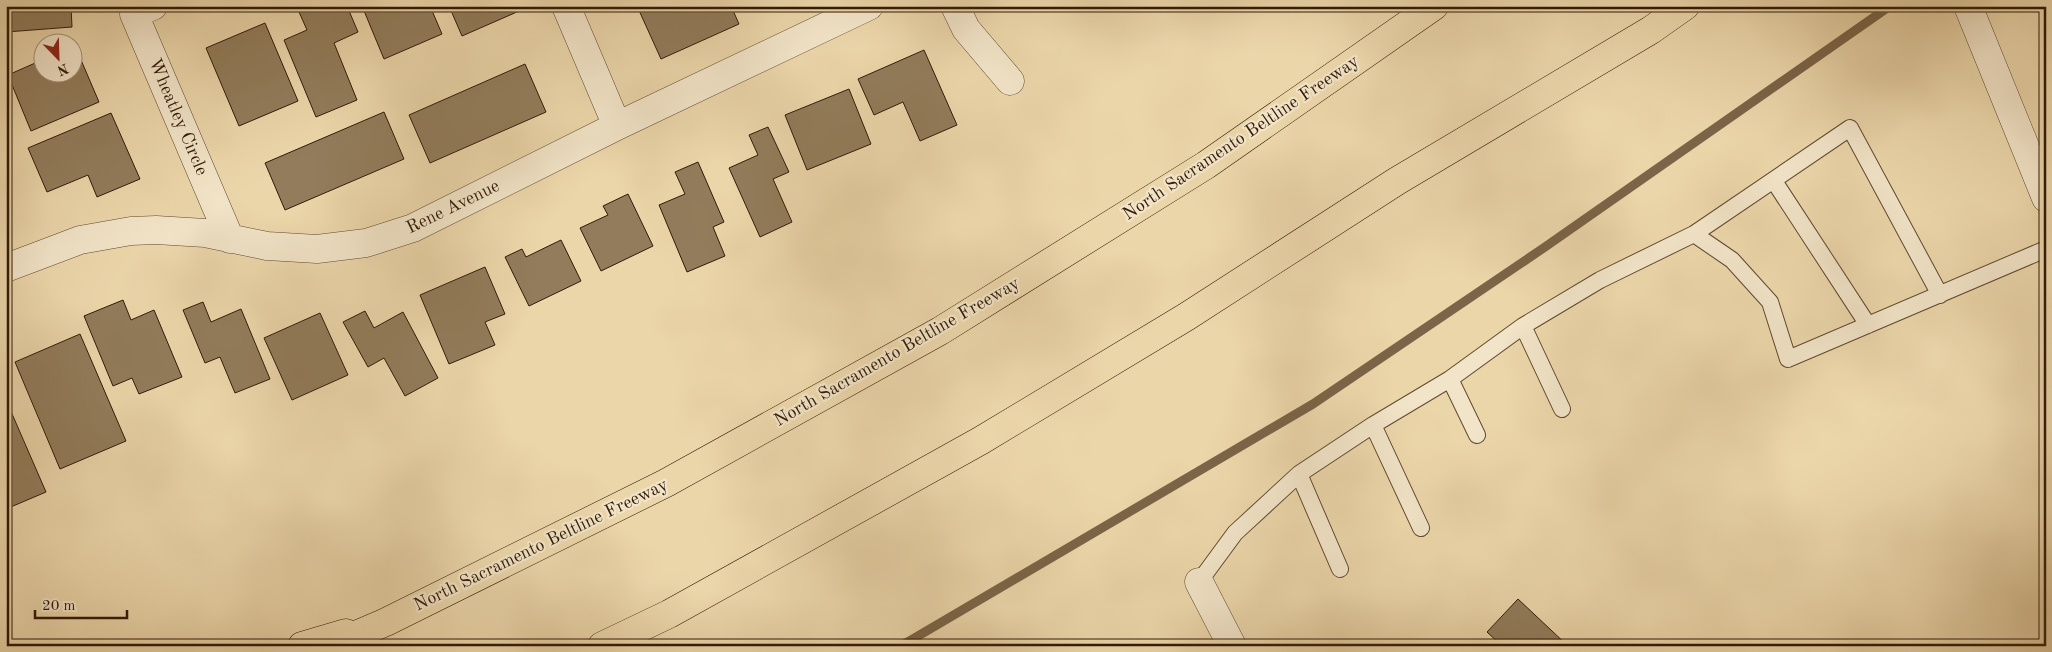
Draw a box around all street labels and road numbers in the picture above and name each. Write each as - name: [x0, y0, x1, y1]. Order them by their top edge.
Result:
- street label: North Sacramento Beltline Freeway: [1120, 52, 1363, 224]
- street label: Wheatley Circle: [145, 56, 211, 178]
- street label: Rene Avenue: [403, 177, 503, 237]
- street label: North Sacramento Beltline Freeway: [771, 274, 1023, 430]
- street label: North Sacramento Beltline Freeway: [411, 475, 671, 615]

